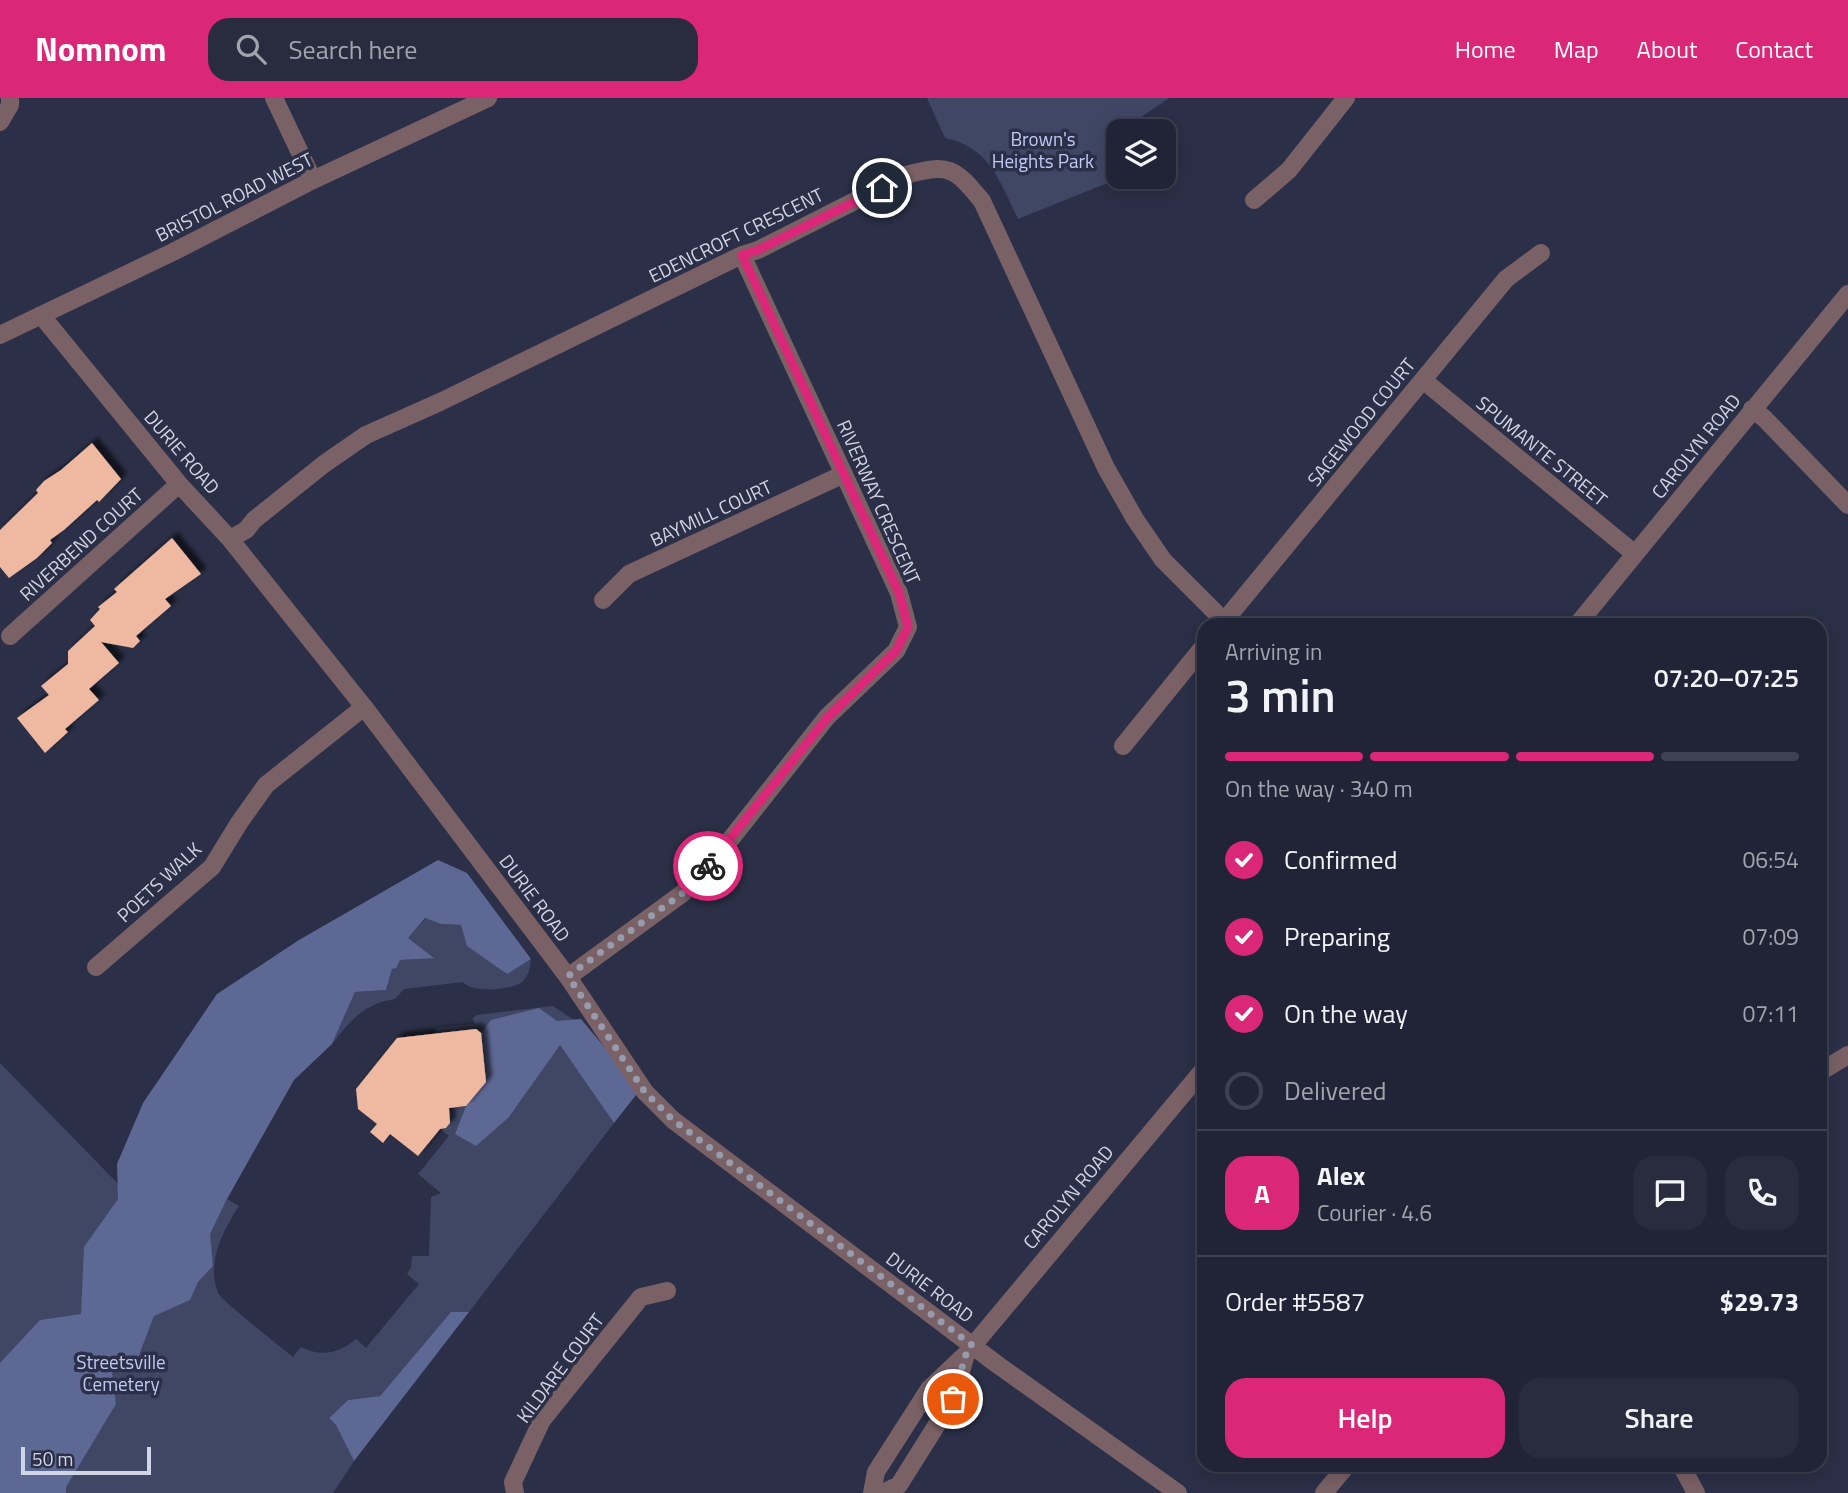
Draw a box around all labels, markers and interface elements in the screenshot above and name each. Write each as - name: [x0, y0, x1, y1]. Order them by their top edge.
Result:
- search box: [208, 18, 698, 81]
- text: Nomnom: [35, 24, 166, 74]
- icon: search: [232, 30, 270, 68]
- text: Search here: [288, 30, 417, 69]
- text: Home: [1455, 31, 1516, 67]
- text: Map: [1554, 31, 1599, 67]
- text: About: [1637, 31, 1697, 67]
- text: Contact: [1735, 31, 1813, 67]
- map controls: [1106, 119, 1176, 189]
- button: layers: [1106, 119, 1176, 189]
- park label: Brown's Heights Park: [992, 124, 1094, 175]
- street label: BRISTOL ROAD WEST: [150, 144, 318, 249]
- pin: [852, 158, 912, 218]
- icon: home: [863, 169, 901, 207]
- street label: EDENCROFT CRESCENT: [643, 180, 828, 290]
- street label: SAGEWOOD COURT: [1300, 351, 1422, 492]
- street label: CAROLYN ROAD: [1644, 387, 1747, 505]
- street label: SPUMANTE STREET: [1470, 388, 1614, 513]
- street label: DURIE ROAD: [138, 403, 227, 500]
- street label: RIVERWAY CRESCENT: [830, 415, 929, 589]
- street label: BAYMILL COURT: [645, 472, 777, 553]
- street label: RIVERBEND COURT: [12, 480, 149, 607]
- text: Arriving in: [1225, 634, 1322, 669]
- text: 07:20–07:25: [1654, 658, 1799, 697]
- text: 3 min: [1225, 660, 1336, 730]
- text: On the way · 340 m: [1225, 771, 1413, 806]
- courier: [673, 831, 743, 901]
- street label: POETS WALK: [110, 835, 208, 929]
- text: Confirmed: [1284, 840, 1398, 879]
- icon: check: [1225, 841, 1263, 879]
- text: 06:54: [1742, 842, 1799, 877]
- icon: bike: [689, 847, 727, 885]
- street label: DURIE ROAD: [493, 848, 578, 948]
- text: Preparing: [1284, 917, 1390, 956]
- icon: check: [1225, 918, 1263, 956]
- text: 07:09: [1742, 919, 1799, 954]
- text: On the way: [1284, 994, 1408, 1033]
- icon: check: [1225, 995, 1263, 1033]
- text: 07:11: [1742, 996, 1799, 1031]
- text: Delivered: [1284, 1071, 1387, 1110]
- street label: CAROLYN ROAD: [1015, 1138, 1120, 1255]
- text: Alex: [1317, 1156, 1365, 1195]
- button: chat: [1633, 1156, 1707, 1230]
- button: phone: [1725, 1156, 1799, 1230]
- text: A: [1254, 1174, 1270, 1213]
- text: Courier · 4.6: [1317, 1195, 1432, 1230]
- street label: DURIE ROAD: [880, 1244, 980, 1329]
- text: Order #5587: [1225, 1282, 1365, 1321]
- text: $29.73: [1720, 1282, 1799, 1321]
- street label: KILDARE COURT: [509, 1307, 611, 1429]
- park label: Streetsville Cemetery: [76, 1347, 166, 1398]
- pin: [923, 1369, 983, 1429]
- button: Help: [1225, 1378, 1505, 1458]
- button: Share: [1519, 1378, 1799, 1458]
- icon: bag: [934, 1380, 972, 1418]
- scale bar: [21, 1444, 150, 1476]
- text: 50 m: [32, 1444, 73, 1473]

